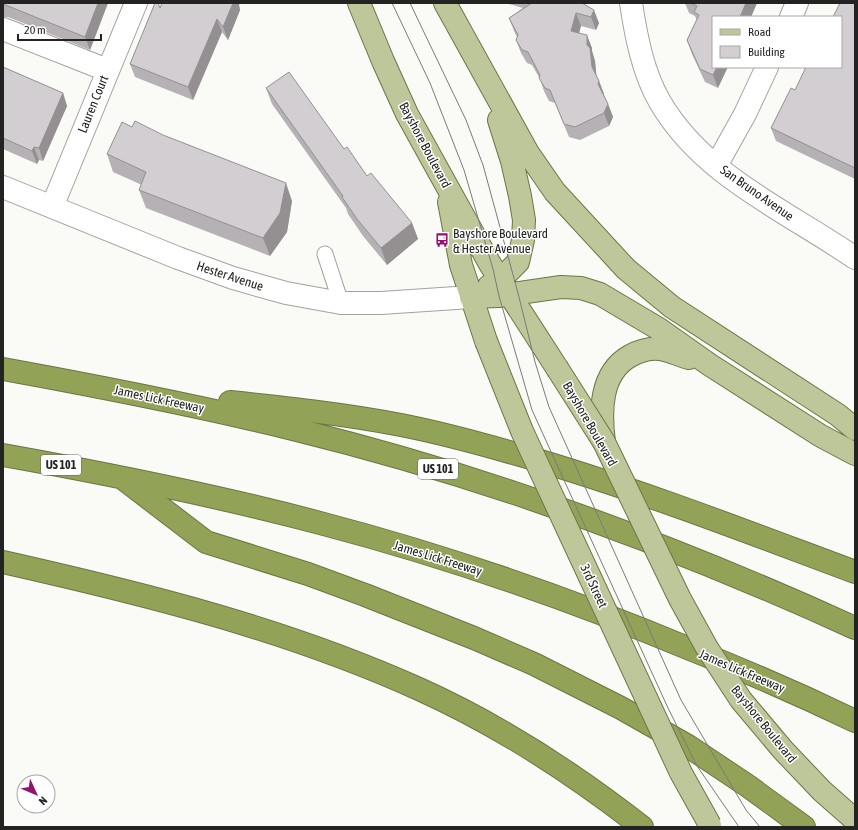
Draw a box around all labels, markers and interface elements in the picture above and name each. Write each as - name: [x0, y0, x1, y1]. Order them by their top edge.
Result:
- scale bar: [18, 16, 101, 42]
- legend: [712, 16, 842, 68]
- text: 20 m: [24, 23, 46, 37]
- text: Road: [748, 25, 771, 39]
- text: Building: [748, 45, 786, 59]
- street label: Lauren Court: [75, 73, 111, 135]
- street label: Bayshore Boulevard: [396, 100, 454, 190]
- street label: San Bruno Avenue: [717, 162, 797, 224]
- place label: Bayshore Boulevard & Hester Avenue: [453, 226, 548, 256]
- bus stop icon: Bayshore Boulevard & Hester Avenue: [434, 232, 450, 248]
- street label: Hester Avenue: [195, 258, 265, 294]
- street label: Bayshore Boulevard: [560, 379, 620, 469]
- street label: James Lick Freeway: [113, 382, 206, 416]
- road number: US 101: [41, 455, 81, 475]
- road number: US 101: [418, 459, 458, 479]
- street label: James Lick Freeway: [392, 537, 485, 579]
- street label: 3rd Street: [577, 562, 611, 610]
- street label: James Lick Freeway: [697, 646, 788, 696]
- street label: Bayshore Boulevard: [728, 682, 800, 766]
- north arrow: [16, 774, 56, 814]
- text: N: [37, 794, 50, 807]

